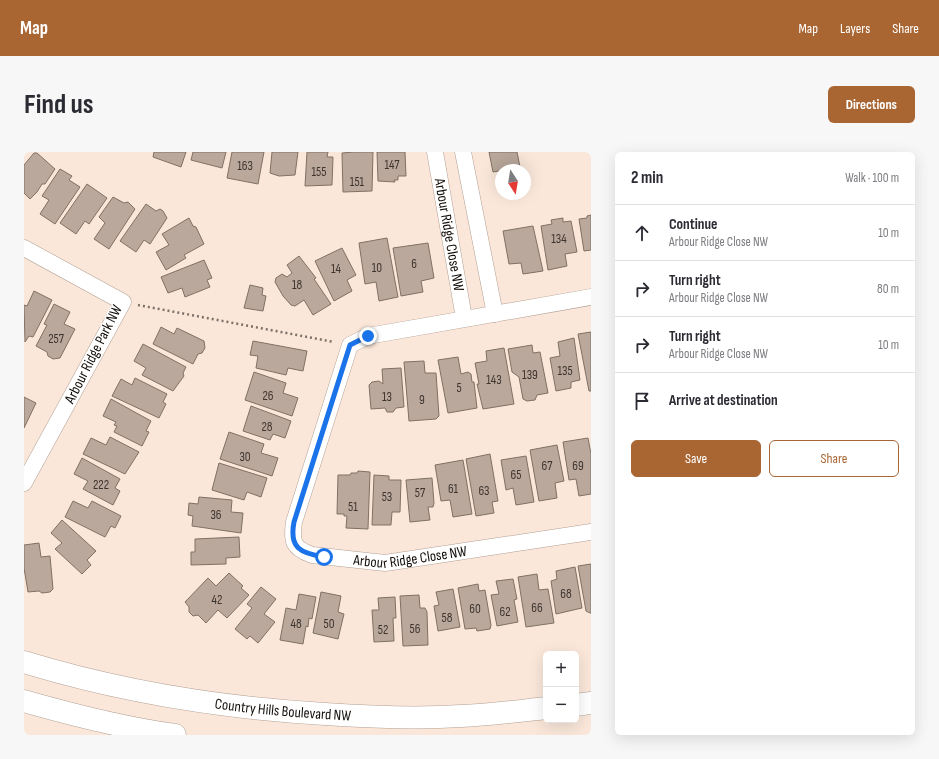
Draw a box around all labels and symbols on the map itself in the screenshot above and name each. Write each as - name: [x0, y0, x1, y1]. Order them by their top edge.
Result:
- house number: 147: [384, 157, 400, 173]
- house number: 163: [237, 158, 253, 174]
- house number: 155: [312, 164, 326, 180]
- north arrow: [495, 164, 531, 200]
- house number: 151: [350, 174, 365, 190]
- street label: Arbour Ridge Close NW: [430, 176, 468, 293]
- house number: 134: [551, 231, 567, 247]
- house number: 6: [411, 256, 417, 272]
- house number: 10: [372, 260, 382, 276]
- house number: 14: [331, 261, 342, 277]
- house number: 18: [292, 277, 302, 293]
- street label: Arbour Ridge Park NW: [60, 301, 127, 408]
- route end: [359, 327, 377, 345]
- house number: 257: [48, 331, 65, 347]
- house number: 135: [557, 363, 573, 379]
- house number: 139: [522, 367, 538, 383]
- house number: 143: [486, 372, 502, 388]
- house number: 5: [456, 380, 462, 396]
- house number: 26: [262, 388, 274, 404]
- house number: 13: [382, 389, 392, 405]
- house number: 9: [419, 392, 425, 408]
- house number: 28: [261, 419, 273, 435]
- house number: 30: [239, 449, 251, 465]
- house number: 67: [542, 458, 553, 474]
- house number: 69: [572, 458, 584, 474]
- house number: 65: [511, 467, 521, 483]
- house number: 222: [93, 477, 109, 493]
- house number: 61: [448, 481, 459, 497]
- house number: 63: [478, 483, 490, 499]
- house number: 57: [415, 485, 426, 501]
- house number: 53: [382, 489, 392, 505]
- house number: 51: [348, 499, 358, 515]
- house number: 36: [210, 507, 222, 523]
- street label: Arbour Ridge Close NW: [351, 542, 468, 573]
- route start: [315, 548, 333, 566]
- house number: 68: [560, 586, 572, 602]
- house number: 42: [212, 592, 222, 608]
- house number: 66: [531, 600, 543, 616]
- house number: 60: [469, 601, 481, 617]
- house number: 62: [499, 604, 511, 620]
- house number: 58: [442, 610, 453, 626]
- house number: 48: [290, 616, 302, 632]
- house number: 50: [323, 616, 335, 632]
- house number: 56: [410, 621, 421, 637]
- house number: 52: [378, 622, 388, 638]
- street label: Country Hills Boulevard NW: [214, 694, 352, 726]

